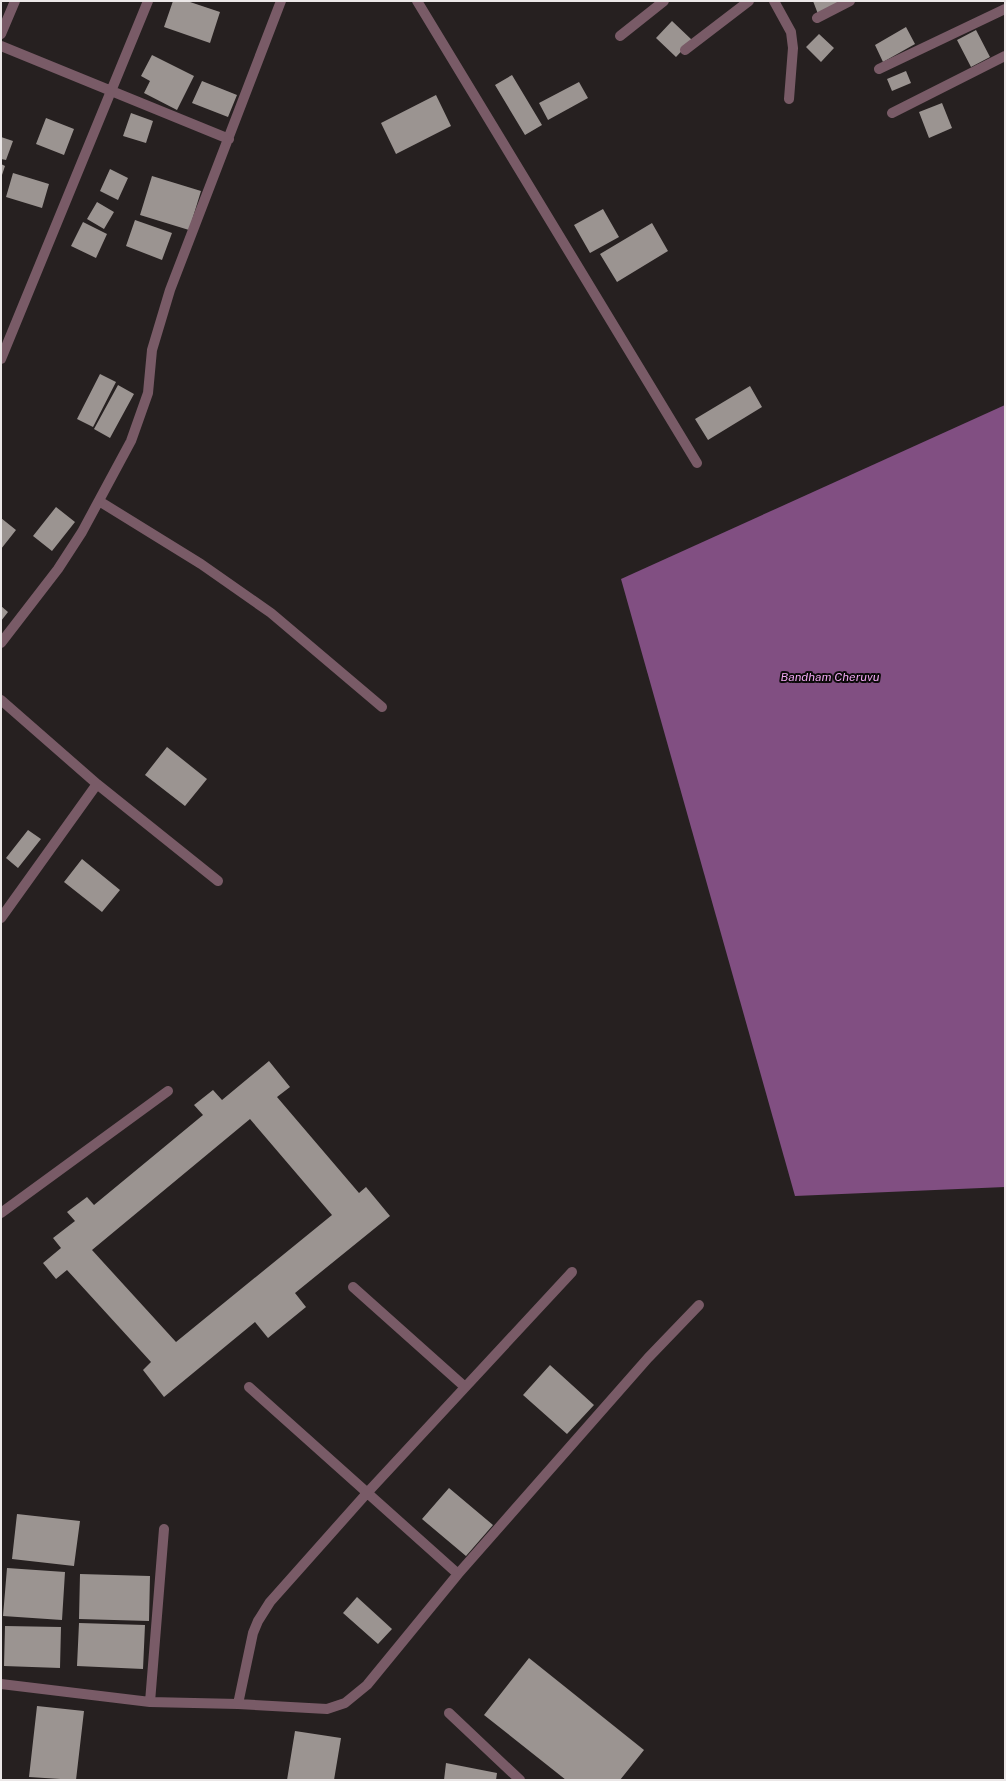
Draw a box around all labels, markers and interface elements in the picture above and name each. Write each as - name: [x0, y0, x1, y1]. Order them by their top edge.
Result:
- water label: Bandham Cheruvu: [781, 670, 880, 684]

